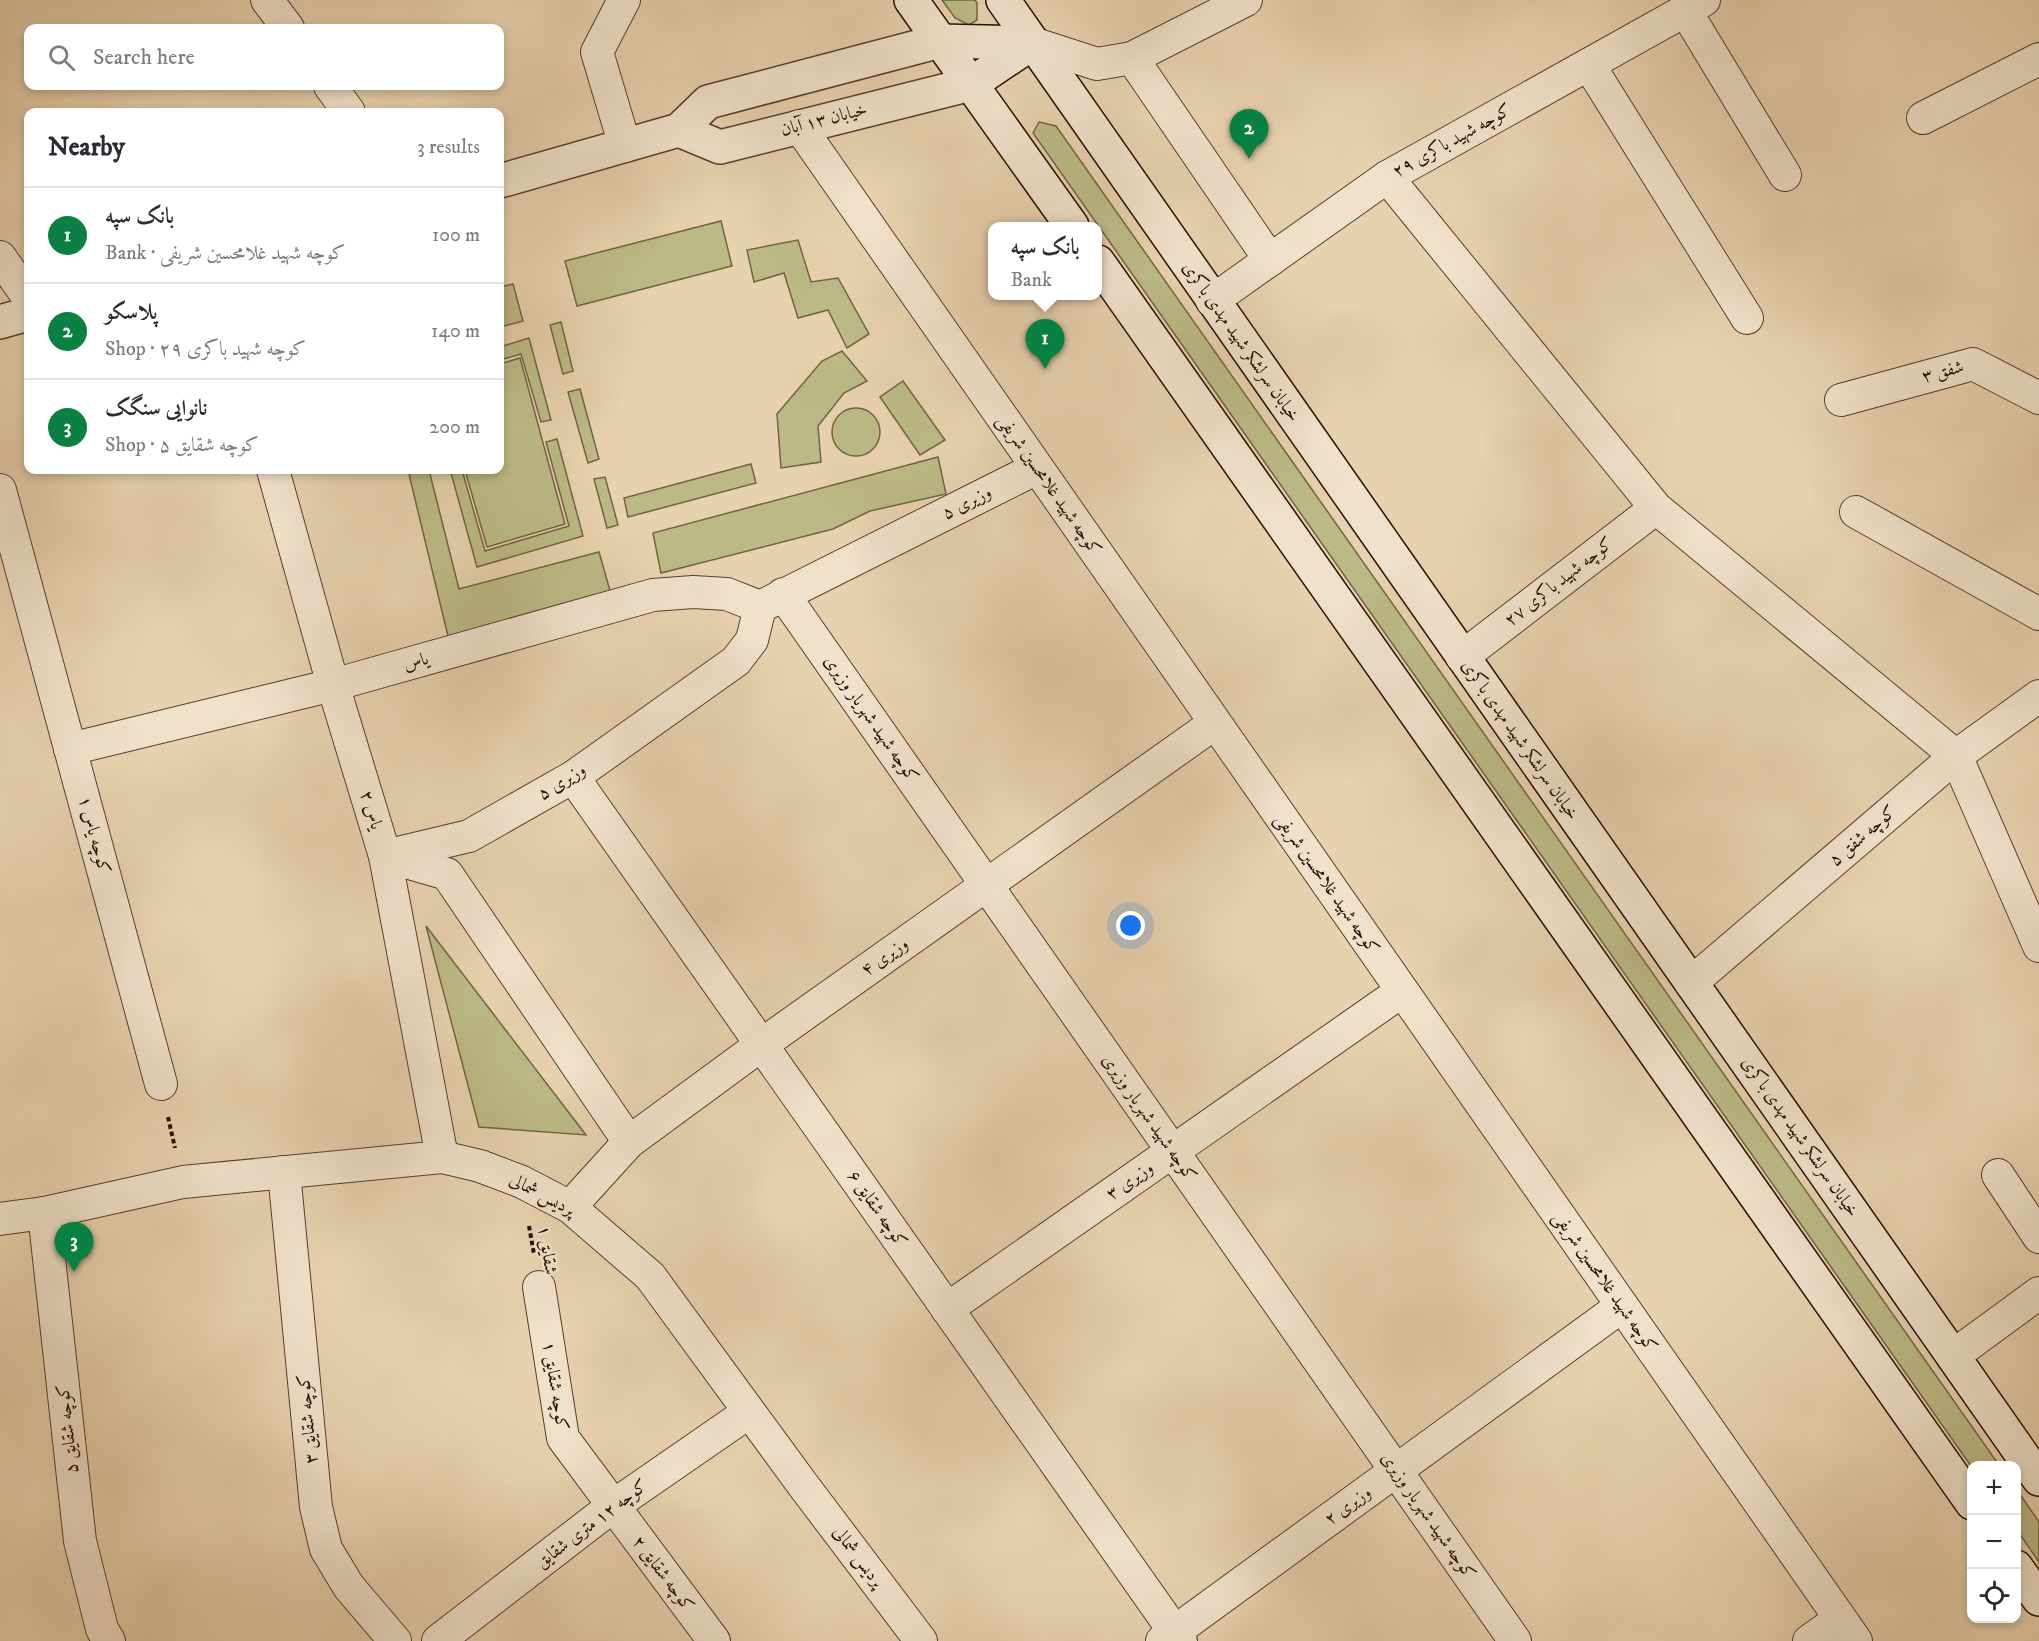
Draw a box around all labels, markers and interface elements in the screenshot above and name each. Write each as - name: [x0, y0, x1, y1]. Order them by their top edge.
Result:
- search box: [24, 24, 504, 90]
- icon: search: [45, 41, 78, 74]
- text: Search here: [93, 44, 195, 71]
- street label: خیابان ۱۳ آبان: [778, 99, 870, 141]
- street label: کوچه شهید باکری ۲۹: [1389, 99, 1516, 184]
- pin: 2: [1230, 110, 1268, 159]
- text: Nearby: [48, 131, 125, 164]
- text: 3 results: [417, 135, 480, 160]
- text: بانک سپه: [105, 203, 174, 230]
- popup: [988, 222, 1102, 300]
- text: 1: [64, 223, 71, 248]
- text: 100 m: [432, 223, 480, 248]
- text: بانک سپه: [1010, 234, 1080, 261]
- text: Bank · کوچه شهید غلامحسین شریفی: [105, 241, 345, 266]
- street label: خیابان سرلشکر شهید مهدی باکری: [1177, 258, 1305, 426]
- text: Bank: [1010, 268, 1052, 293]
- text: پلاسکو: [105, 299, 157, 326]
- text: 2: [63, 319, 72, 344]
- text: 140 m: [431, 319, 480, 344]
- pin: 1: [1026, 320, 1064, 369]
- text: Shop · کوچه شهید باکری ۲۹: [105, 337, 306, 362]
- street label: شفق ۳: [1920, 356, 1966, 388]
- text: نانوایی سنگک: [105, 395, 207, 422]
- street label: کوچه شهید غلامحسین شریفی: [991, 410, 1106, 560]
- text: 3: [64, 415, 71, 440]
- text: 200 m: [429, 415, 480, 440]
- text: Shop · کوچه شقایق ۵: [105, 433, 259, 458]
- street label: وزیری ۵: [939, 481, 995, 525]
- street label: کوچه شهید باکری ۲۷: [1500, 533, 1618, 632]
- street label: یاس: [401, 647, 433, 676]
- street label: کوچه شهید شهریار وزیری: [818, 651, 923, 788]
- street label: خیابان سرلشکر شهید مهدی باکری: [1456, 656, 1584, 824]
- street label: وزیری ۵: [534, 759, 590, 805]
- street label: یاس ۲: [355, 788, 388, 834]
- street label: کوچه یاس ۱: [72, 794, 115, 876]
- street label: کوچه شفق ۵: [1825, 801, 1902, 872]
- street label: کوچه شهید غلامحسین شریفی: [1269, 809, 1384, 959]
- your location: [1116, 911, 1145, 940]
- street label: وزیری ۴: [857, 933, 913, 981]
- street label: کوچه شهید شهریار وزیری: [1096, 1050, 1201, 1187]
- street label: خیابان سرلشکر شهید مهدی باکری: [1736, 1053, 1864, 1221]
- street label: وزیری ۳: [1102, 1157, 1158, 1205]
- street label: کوچه شقایق ۶: [841, 1166, 912, 1253]
- street label: پردیس شمالی: [505, 1169, 580, 1222]
- street label: کوچه شهید غلامحسین شریفی: [1547, 1207, 1662, 1357]
- pin: 3: [54, 1222, 94, 1272]
- street label: شقایق ۱: [532, 1224, 562, 1276]
- street label: کوچه شقایق ۱: [536, 1340, 573, 1432]
- street label: کوچه شقایق ۳: [293, 1373, 324, 1465]
- street label: کوچه شقایق ۵: [52, 1383, 85, 1475]
- street label: کوچه شهید شهریار وزیری: [1375, 1448, 1480, 1585]
- map controls: [1967, 1461, 2021, 1623]
- button: +: [1967, 1461, 2021, 1515]
- street label: کوچه ۱۲ متری شقایق: [532, 1475, 653, 1574]
- street label: وزیری ۲: [1320, 1482, 1376, 1530]
- button: −: [1967, 1515, 2021, 1569]
- street label: پردیس شمالی: [828, 1522, 889, 1594]
- street label: کوچه شقایق ۲: [626, 1532, 699, 1617]
- button: locate: [1967, 1569, 2021, 1623]

